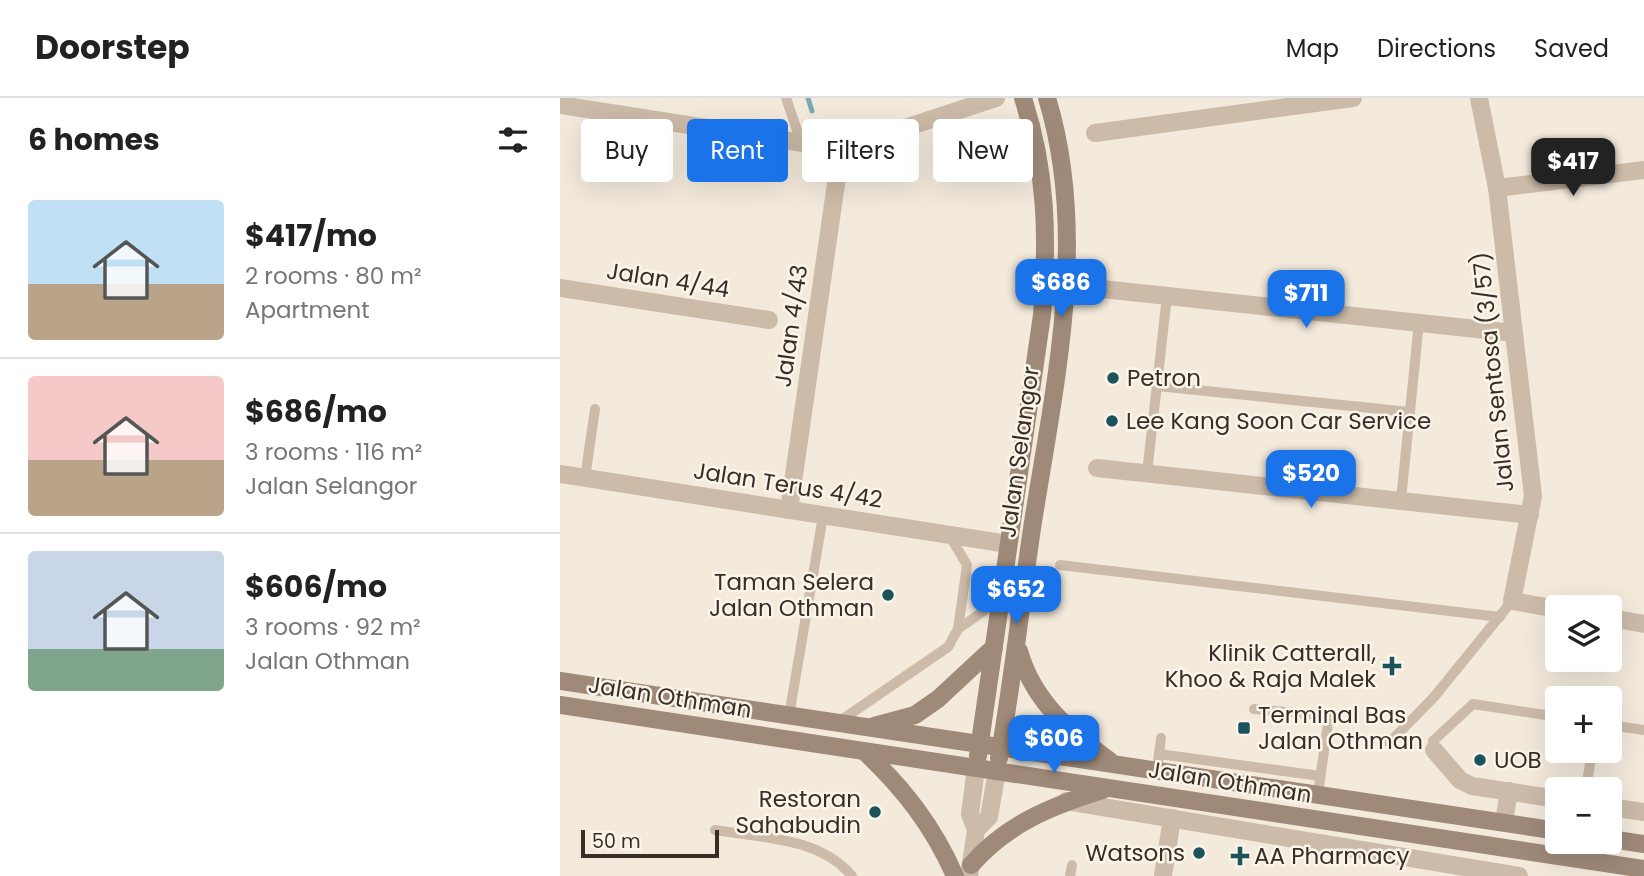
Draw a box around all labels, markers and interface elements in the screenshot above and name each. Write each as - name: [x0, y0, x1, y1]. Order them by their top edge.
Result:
- text: Doorstep: [35, 24, 190, 71]
- text: Map: [1286, 32, 1339, 65]
- text: Directions: [1377, 32, 1496, 65]
- text: Saved: [1534, 32, 1609, 65]
- text: 6 homes: [28, 118, 160, 161]
- chip: Buy: [581, 119, 673, 182]
- chip: Rent: [687, 119, 788, 182]
- chip: Filters: [802, 119, 919, 182]
- chip: New: [933, 119, 1033, 182]
- icon: filters: [494, 121, 532, 159]
- pin: $417: [1532, 139, 1614, 198]
- text: $417: [1547, 145, 1599, 177]
- text: $417/mo: [245, 214, 377, 257]
- icon: home: [84, 228, 168, 312]
- street label: Jalan Sentosa (3/57): [1464, 250, 1522, 494]
- street label: Jalan 4/44: [604, 254, 732, 306]
- text: 2 rooms · 80 m²: [245, 260, 422, 292]
- pin: $686: [1020, 260, 1102, 319]
- street label: Jalan 4/43: [767, 263, 815, 389]
- text: $686: [1031, 266, 1091, 298]
- pin: $711: [1265, 271, 1347, 330]
- text: $711: [1284, 277, 1328, 309]
- text: Apartment: [245, 294, 370, 326]
- place label: Petron: [1127, 362, 1201, 394]
- street label: Jalan Selangor: [991, 364, 1047, 540]
- marker: Petron: [1105, 370, 1121, 386]
- text: $686/mo: [245, 390, 387, 433]
- icon: home: [84, 404, 168, 488]
- place label: Lee Kang Soon Car Service: [1126, 405, 1431, 437]
- marker: Lee Kang Soon Car Service: [1104, 413, 1120, 429]
- text: 3 rooms · 116 m²: [245, 436, 422, 468]
- pin: $520: [1270, 450, 1352, 510]
- street label: Jalan Terus 4/42: [691, 454, 885, 516]
- text: $520: [1282, 457, 1340, 489]
- text: Jalan Selangor: [245, 470, 417, 502]
- text: $606/mo: [245, 565, 387, 608]
- place label: Taman Selera Jalan Othman: [709, 566, 874, 624]
- pin: $652: [975, 566, 1057, 626]
- text: $652: [987, 573, 1045, 605]
- icon: home: [84, 579, 168, 663]
- marker: Taman Selera Jalan Othman: [880, 587, 896, 603]
- map controls: [1545, 595, 1622, 854]
- button: layers: [1545, 595, 1622, 672]
- text: 3 rooms · 92 m²: [245, 611, 421, 643]
- place label: Klinik Catterall, Khoo & Raja Malek: [1165, 637, 1376, 695]
- text: Jalan Othman: [245, 645, 410, 677]
- marker: Klinik Catterall, Khoo & Raja Malek: [1382, 656, 1402, 676]
- street label: Jalan Othman: [586, 668, 754, 726]
- button: +: [1545, 686, 1622, 763]
- place label: Terminal Bas Jalan Othman: [1258, 699, 1423, 757]
- pin: $606: [1013, 716, 1095, 775]
- marker: Terminal Bas Jalan Othman: [1236, 720, 1252, 736]
- text: $606: [1024, 722, 1084, 754]
- place label: UOB: [1494, 744, 1542, 776]
- marker: UOB: [1472, 752, 1488, 768]
- street label: Jalan Othman: [1146, 753, 1314, 811]
- button: −: [1545, 777, 1622, 854]
- place label: Restoran Sahabudin: [735, 783, 861, 841]
- marker: Restoran Sahabudin: [867, 804, 883, 820]
- scale bar: [581, 827, 719, 859]
- text: 50 m: [592, 828, 641, 855]
- place label: Watsons: [1085, 837, 1185, 869]
- place label: AA Pharmacy: [1254, 840, 1410, 872]
- marker: Watsons: [1191, 845, 1207, 861]
- marker: AA Pharmacy: [1232, 848, 1248, 864]

